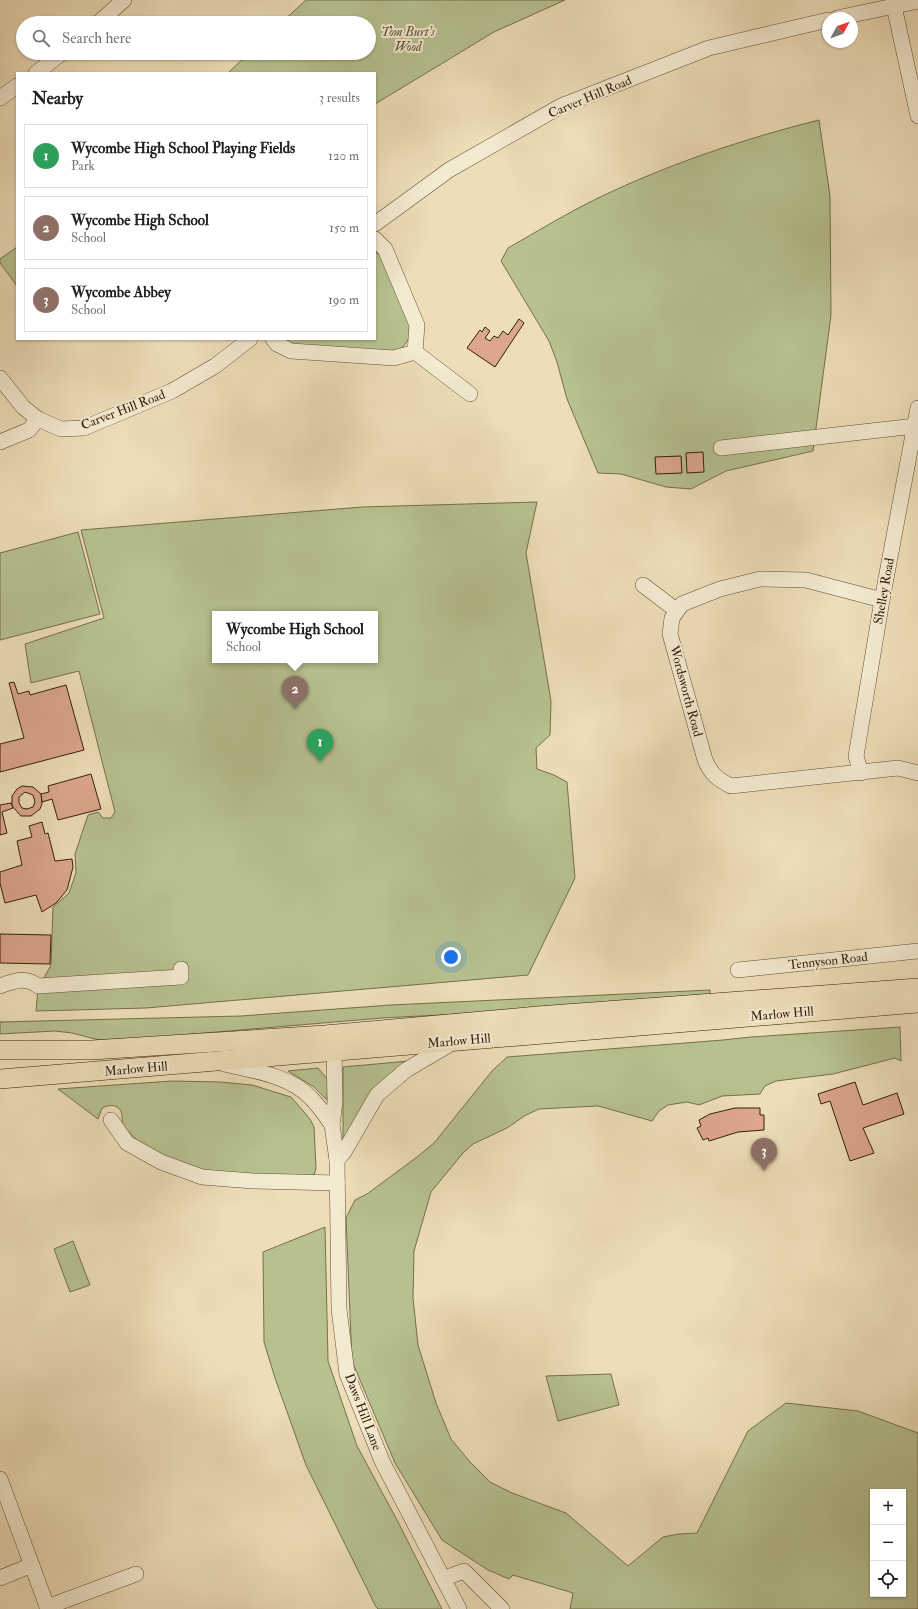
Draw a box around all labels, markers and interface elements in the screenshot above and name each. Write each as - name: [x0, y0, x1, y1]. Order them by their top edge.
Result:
- north arrow: [822, 12, 858, 48]
- search box: [16, 16, 376, 60]
- park label: Tom Burt's Wood: [381, 24, 435, 55]
- icon: search: [30, 27, 52, 49]
- text: Search here: [62, 29, 131, 48]
- street label: Carver Hill Road: [546, 72, 635, 122]
- text: Nearby: [32, 88, 83, 109]
- text: 3 results: [319, 90, 360, 106]
- text: Wycombe High School Playing Fields: [71, 139, 295, 158]
- text: 1: [44, 148, 48, 164]
- text: 120 m: [328, 148, 359, 164]
- text: Park: [71, 158, 95, 174]
- text: Wycombe High School: [71, 211, 209, 230]
- text: 2: [43, 220, 49, 236]
- text: 150 m: [329, 220, 359, 236]
- text: School: [71, 230, 106, 246]
- text: Wycombe Abbey: [71, 283, 171, 302]
- text: 3: [44, 292, 49, 308]
- text: 190 m: [328, 292, 359, 308]
- text: School: [71, 302, 106, 318]
- street label: Carver Hill Road: [79, 386, 168, 433]
- street label: Shelley Road: [870, 556, 899, 626]
- popup: [212, 611, 378, 663]
- text: Wycombe High School: [226, 620, 364, 639]
- text: School: [226, 639, 261, 655]
- street label: Wordsworth Road: [666, 643, 706, 739]
- pin: 2: [282, 676, 308, 709]
- pin: 1: [307, 729, 333, 762]
- your location: [441, 947, 461, 967]
- street label: Tennyson Road: [788, 949, 869, 974]
- street label: Marlow Hill: [750, 1003, 815, 1025]
- street label: Marlow Hill: [427, 1030, 492, 1052]
- street label: Marlow Hill: [104, 1058, 169, 1080]
- pin: 3: [751, 1138, 777, 1171]
- street label: Daws Hill Lane: [341, 1371, 385, 1453]
- map controls: [870, 1489, 906, 1597]
- button: +: [870, 1489, 906, 1525]
- button: −: [870, 1525, 906, 1561]
- button: locate: [870, 1561, 906, 1597]

